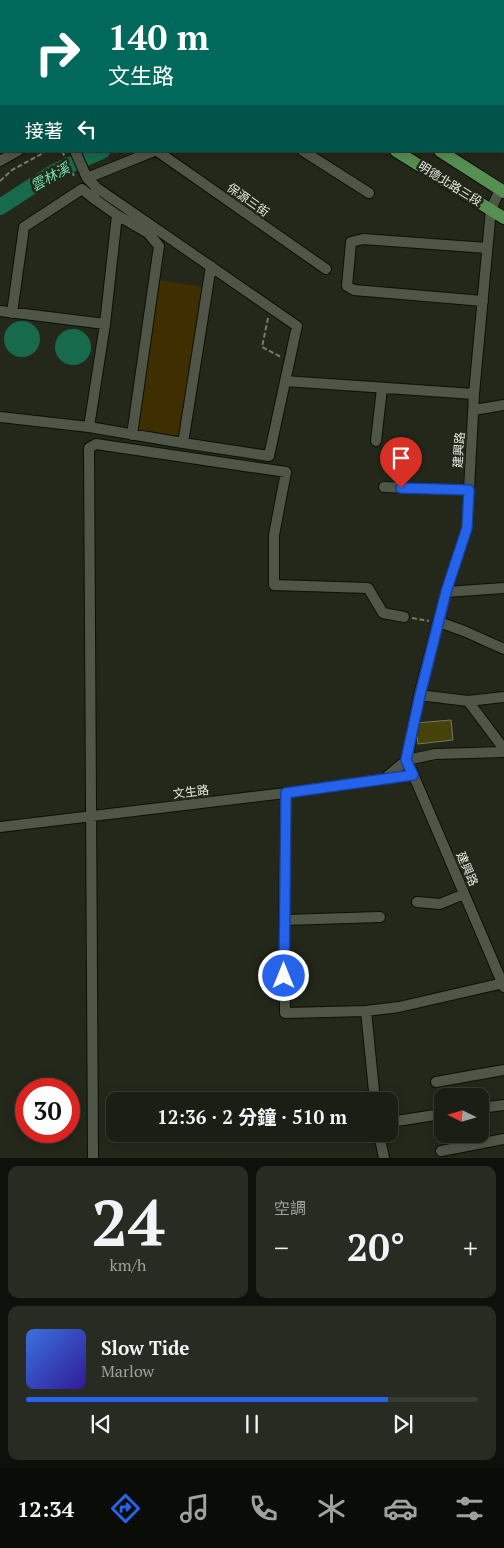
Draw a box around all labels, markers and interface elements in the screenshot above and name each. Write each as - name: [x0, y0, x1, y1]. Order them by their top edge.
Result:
- text: 140 m: [108, 14, 209, 60]
- icon: right: [25, 20, 90, 85]
- text: 文生路: [108, 61, 174, 90]
- icon: left: [73, 115, 101, 143]
- text: 接著: [25, 118, 63, 143]
- water label: 雲林溪: [27, 157, 74, 195]
- street label: 明德北路三段: [416, 158, 485, 209]
- street label: 保源三街: [224, 180, 272, 220]
- street label: 建興路: [450, 431, 467, 468]
- pin: [380, 437, 422, 488]
- icon: arrive: [387, 444, 415, 472]
- street label: 文生路: [172, 782, 210, 801]
- street label: 建興路: [454, 849, 481, 888]
- position arrow: [257, 949, 309, 1001]
- speed limit sign: 30: [15, 1078, 80, 1143]
- north arrow: [434, 1088, 489, 1142]
- map controls: [434, 1088, 489, 1143]
- text: 12:36 · 2 分鐘 · 510 m: [157, 1104, 347, 1129]
- text: 24: [91, 1178, 165, 1265]
- text: 空調: [274, 1197, 306, 1219]
- text: 20°: [347, 1222, 405, 1272]
- text: −: [274, 1229, 289, 1266]
- text: +: [463, 1229, 478, 1266]
- text: km/h: [110, 1254, 146, 1276]
- text: Slow Tide: [101, 1335, 190, 1360]
- text: Marlow: [101, 1360, 154, 1382]
- icon: previous: [87, 1410, 115, 1438]
- icon: pause: [238, 1410, 266, 1438]
- icon: next: [389, 1410, 417, 1438]
- icon: directions: [108, 1491, 143, 1526]
- icon: music: [177, 1491, 212, 1526]
- icon: phone: [246, 1491, 281, 1526]
- icon: climate: [314, 1491, 349, 1526]
- icon: car: [383, 1491, 418, 1526]
- icon: filters: [452, 1491, 487, 1526]
- text: 12:34: [17, 1494, 74, 1523]

